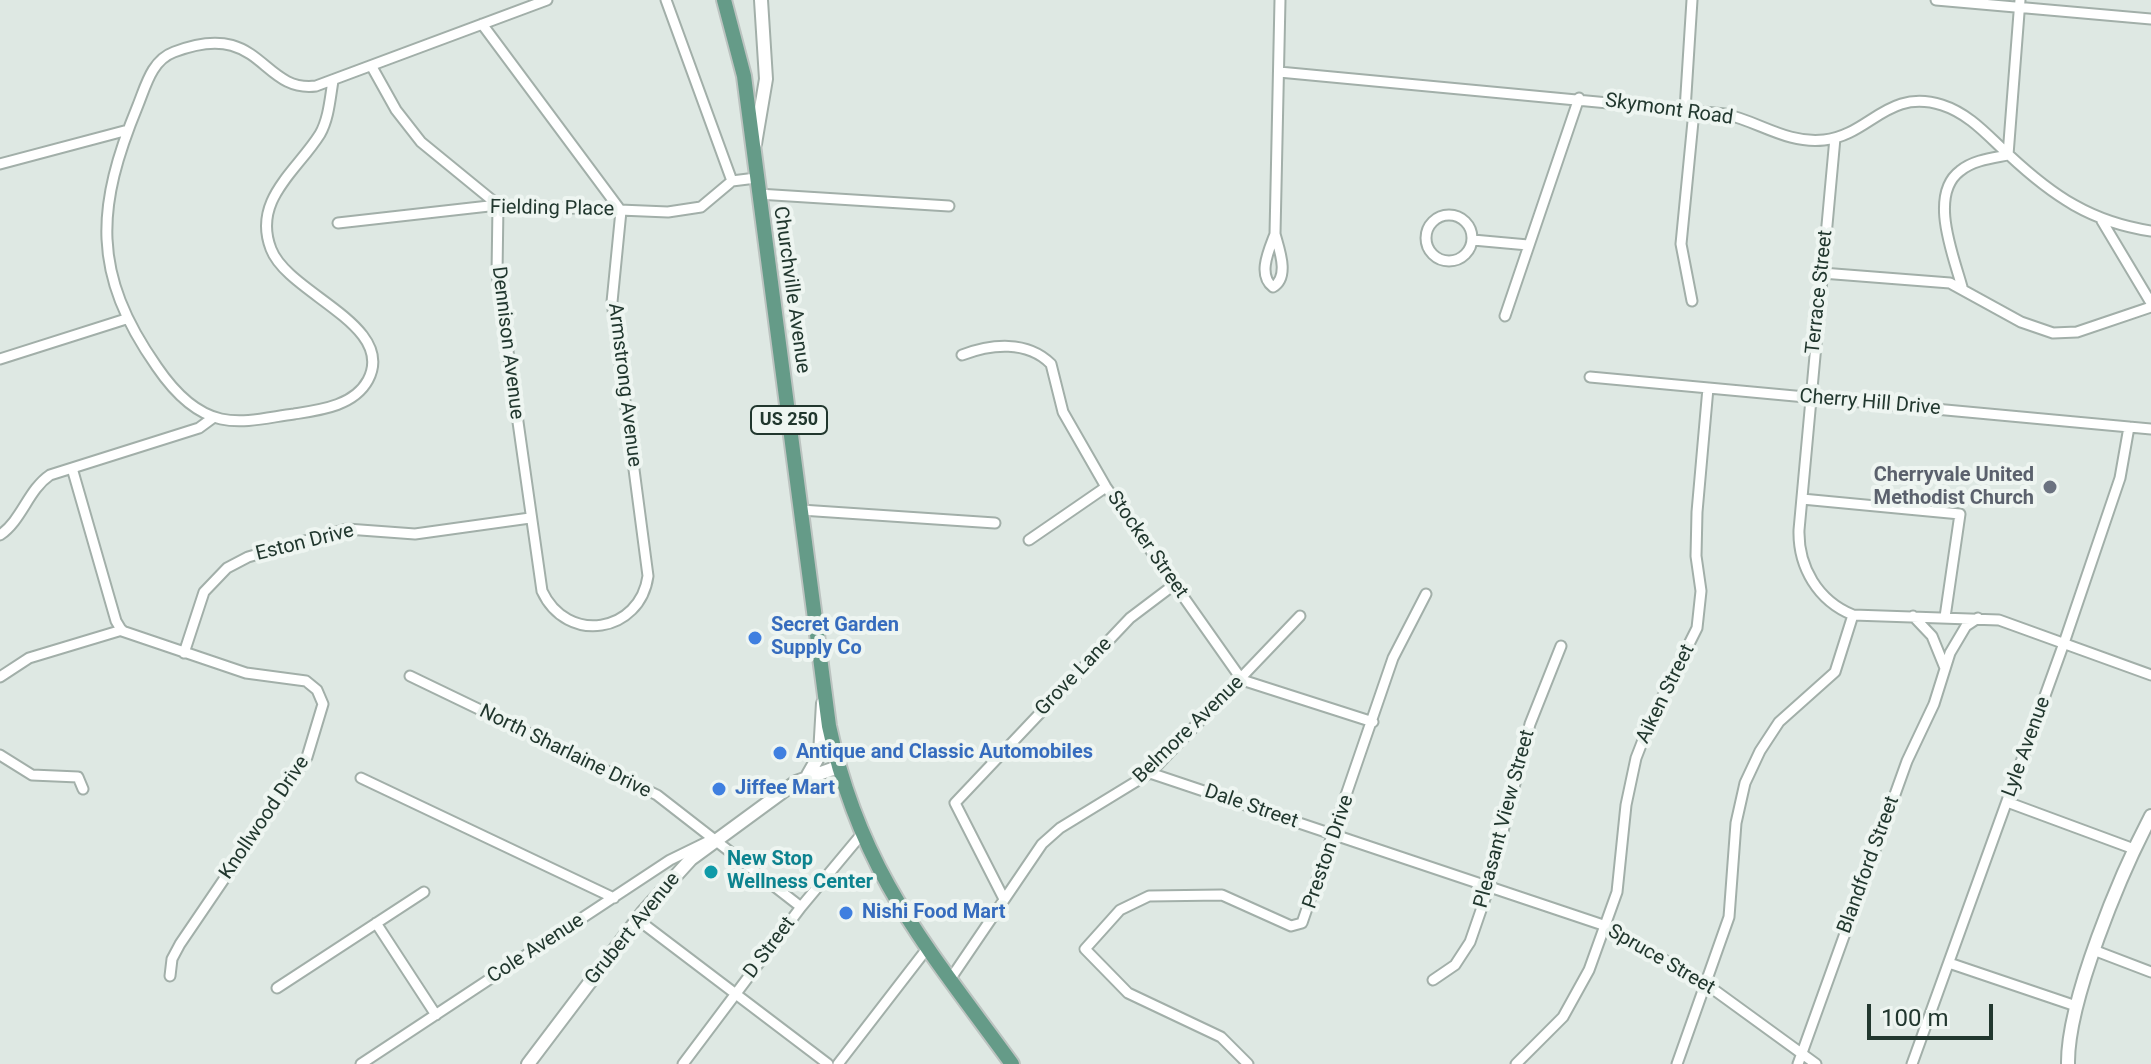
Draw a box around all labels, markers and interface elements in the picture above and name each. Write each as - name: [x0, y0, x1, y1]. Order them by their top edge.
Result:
- street label: Skymont Road: [1604, 89, 1734, 131]
- street label: Fielding Place: [490, 196, 614, 222]
- street label: Churchville Avenue: [767, 205, 815, 375]
- street label: Terrace Street: [1802, 229, 1838, 355]
- street label: Dennison Avenue: [486, 265, 528, 421]
- street label: Armstrong Avenue: [602, 302, 646, 468]
- street label: Cherry Hill Drive: [1798, 385, 1942, 421]
- road number: US 250: [751, 406, 827, 434]
- place label: Cherryvale United Methodist Church: [1874, 464, 2034, 511]
- marker: Cherryvale United Methodist Church: [2041, 478, 2059, 496]
- street label: Stocker Street: [1101, 487, 1193, 603]
- street label: Eston Drive: [253, 519, 357, 567]
- place label: Secret Garden Supply Co: [771, 614, 899, 661]
- marker: Secret Garden Supply Co: [746, 629, 764, 647]
- street label: Grove Lane: [1031, 633, 1117, 721]
- street label: Aiken Street: [1632, 641, 1700, 747]
- street label: Belmore Avenue: [1129, 671, 1249, 789]
- street label: Lyle Avenue: [1998, 694, 2056, 800]
- street label: North Sharlaine Drive: [475, 700, 655, 804]
- street label: Pleasant View Street: [1470, 727, 1540, 911]
- place label: Antique and Classic Automobiles: [796, 741, 1093, 765]
- marker: Antique and Classic Automobiles: [771, 744, 789, 762]
- street label: Knollwood Drive: [215, 752, 315, 884]
- place label: Jiffee Mart: [735, 777, 835, 801]
- marker: Jiffee Mart: [710, 780, 728, 798]
- street label: Dale Street: [1201, 780, 1301, 834]
- street label: Preston Drive: [1298, 792, 1360, 912]
- street label: Blandford Street: [1833, 793, 1905, 937]
- place label: New Stop Wellness Center: [727, 848, 873, 895]
- marker: New Stop Wellness Center: [702, 863, 720, 881]
- street label: Grubert Avenue: [580, 868, 686, 990]
- place label: Nishi Food Mart: [862, 901, 1006, 925]
- marker: Nishi Food Mart: [837, 904, 855, 922]
- street label: Cole Avenue: [483, 909, 589, 989]
- street label: D Street: [739, 912, 801, 984]
- street label: Spruce Street: [1603, 920, 1719, 1000]
- scale bar: [1871, 988, 1997, 1038]
- text: 100 m: [1881, 1004, 1948, 1032]

